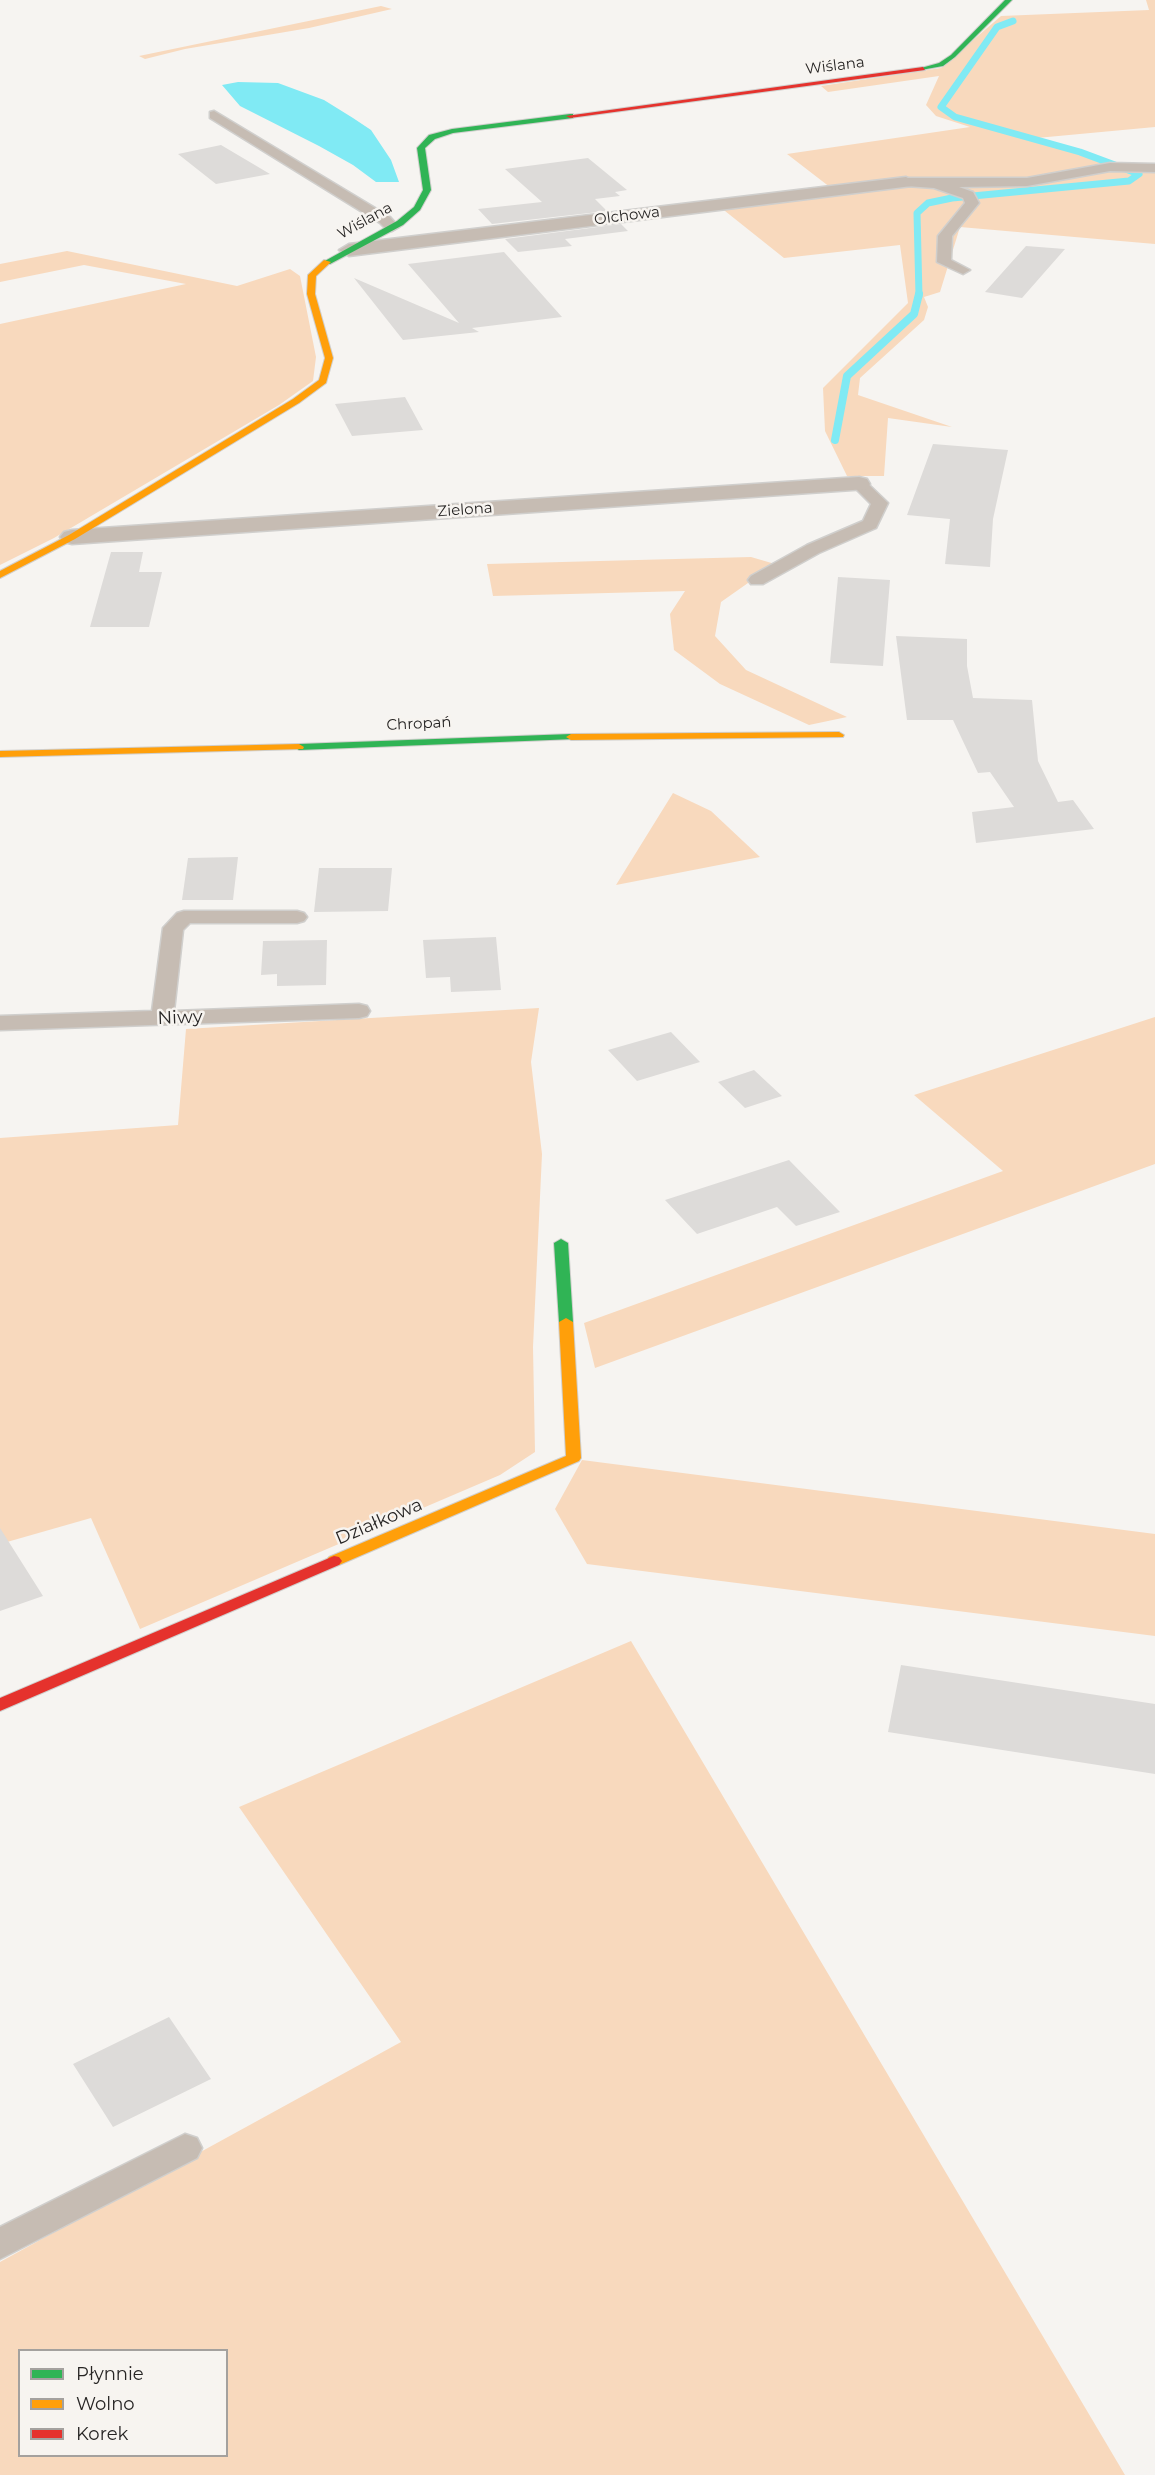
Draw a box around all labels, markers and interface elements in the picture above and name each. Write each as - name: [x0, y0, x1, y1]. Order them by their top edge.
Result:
- street label: Wiślana: [804, 53, 866, 79]
- street label: Wiślana: [335, 199, 395, 243]
- street label: Olchowa: [593, 203, 661, 229]
- street label: Zielona: [437, 499, 493, 521]
- street label: Chropań: [386, 713, 452, 735]
- street label: Niwy: [157, 1006, 203, 1030]
- street label: Działkowa: [332, 1494, 426, 1550]
- legend: [18, 2349, 228, 2457]
- text: Płynnie: [76, 2363, 144, 2385]
- text: Wolno: [76, 2393, 135, 2415]
- text: Korek: [76, 2423, 128, 2445]

